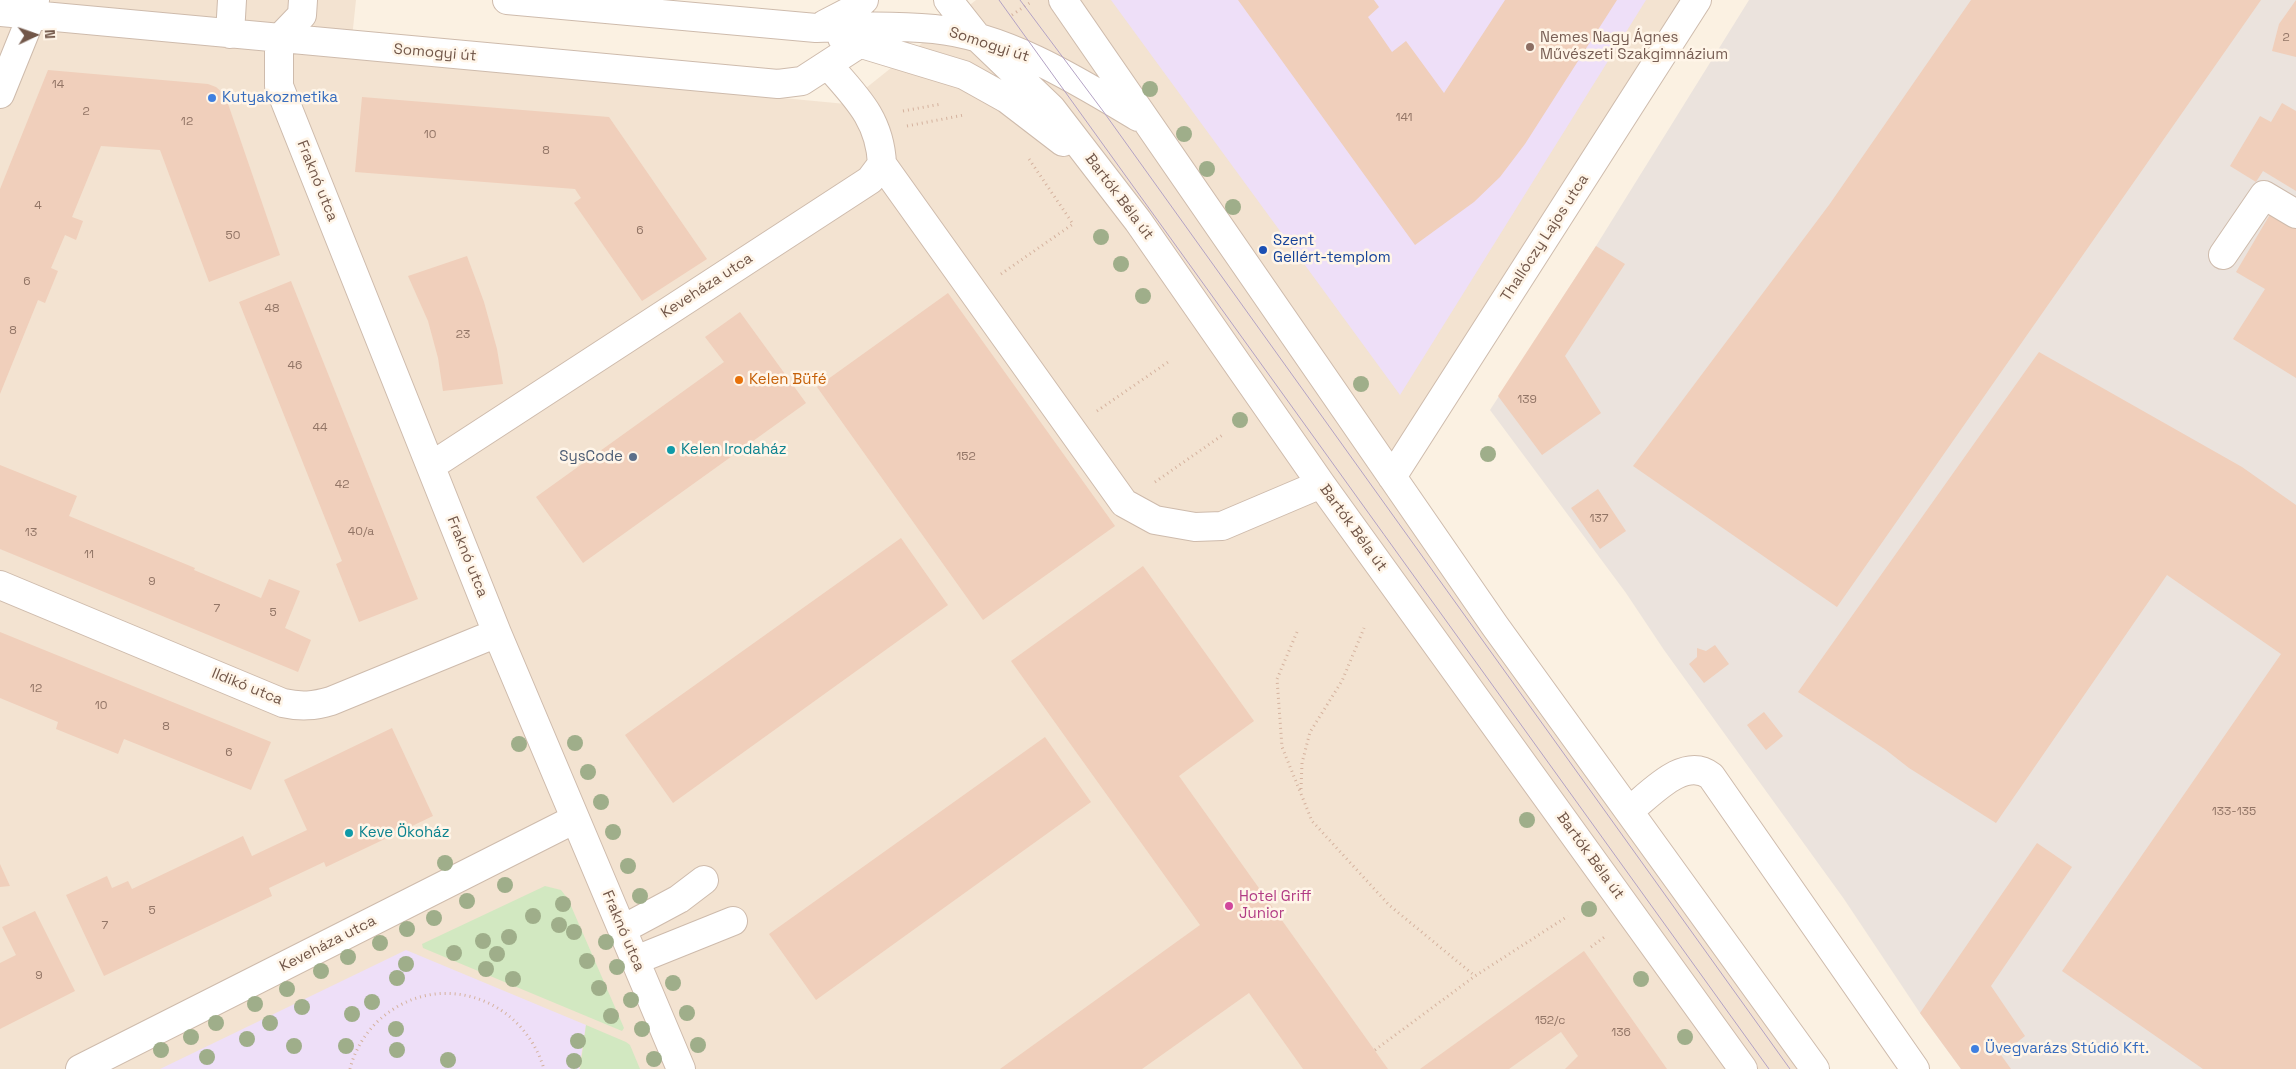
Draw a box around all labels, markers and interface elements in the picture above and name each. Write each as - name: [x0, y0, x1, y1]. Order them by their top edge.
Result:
- north arrow: [10, 10, 60, 60]
- street label: Somogyi út: [947, 24, 1031, 66]
- text: N: [41, 29, 59, 39]
- place label: Nemes Nagy Ágnes Művészeti Szakgimnázium: [1540, 29, 1728, 64]
- house number: 2: [2282, 31, 2290, 45]
- street label: Somogyi út: [393, 40, 477, 66]
- marker: Nemes Nagy Ágnes Művészeti Szakgimnázium: [1524, 41, 1536, 53]
- house number: 14: [52, 78, 64, 92]
- place label: Kutyakozmetika: [222, 89, 338, 107]
- marker: Kutyakozmetika: [206, 92, 218, 104]
- house number: 2: [82, 105, 90, 119]
- house number: 141: [1395, 111, 1413, 125]
- house number: 12: [181, 115, 193, 129]
- house number: 10: [424, 128, 436, 142]
- street label: Fraknó utca: [293, 138, 341, 224]
- house number: 8: [542, 144, 550, 158]
- street label: Bartók Béla út: [1081, 150, 1157, 244]
- street label: Thallóczy Lajos utca: [1497, 171, 1593, 305]
- house number: 4: [34, 199, 42, 213]
- house number: 6: [636, 224, 644, 238]
- house number: 50: [226, 229, 240, 243]
- place label: Szent Gellért-templom: [1273, 232, 1391, 267]
- marker: Szent Gellért-templom: [1257, 244, 1269, 256]
- street label: Keveháza utca: [658, 250, 756, 322]
- house number: 6: [23, 275, 31, 289]
- house number: 48: [265, 302, 279, 316]
- house number: 8: [9, 324, 17, 338]
- house number: 23: [456, 328, 470, 342]
- house number: 46: [288, 359, 302, 373]
- place label: Kelen Büfé: [749, 371, 827, 389]
- marker: Kelen Büfé: [733, 374, 745, 386]
- house number: 139: [1517, 393, 1537, 407]
- house number: 44: [313, 421, 327, 435]
- place label: Kelen Irodaház: [681, 441, 787, 459]
- marker: Kelen Irodaház: [665, 444, 677, 456]
- place label: SysCode: [559, 448, 623, 466]
- house number: 152: [956, 450, 976, 464]
- marker: SysCode: [627, 451, 639, 463]
- house number: 42: [335, 478, 349, 492]
- street label: Bartók Béla út: [1315, 481, 1391, 575]
- house number: 137: [1589, 512, 1609, 526]
- street label: Fraknó utca: [443, 514, 491, 600]
- house number: 40/a: [348, 525, 374, 539]
- house number: 13: [25, 526, 37, 540]
- house number: 11: [84, 548, 94, 562]
- house number: 9: [148, 575, 156, 589]
- house number: 7: [214, 602, 220, 616]
- house number: 5: [269, 606, 277, 620]
- street label: Ildikó utca: [209, 665, 285, 709]
- house number: 12: [30, 682, 42, 696]
- house number: 10: [95, 699, 107, 713]
- house number: 8: [162, 720, 170, 734]
- house number: 6: [225, 746, 233, 760]
- house number: 133-135: [2212, 805, 2256, 819]
- street label: Bartók Béla út: [1552, 809, 1628, 903]
- place label: Keve Ökoház: [359, 824, 450, 842]
- marker: Keve Ökoház: [343, 827, 355, 839]
- street label: Fraknó utca: [598, 888, 648, 974]
- place label: Hotel Griff Junior: [1239, 888, 1312, 923]
- marker: Hotel Griff Junior: [1223, 900, 1235, 912]
- house number: 5: [148, 904, 156, 918]
- street label: Keveháza utca: [277, 912, 379, 976]
- house number: 7: [102, 919, 108, 933]
- house number: 9: [35, 969, 43, 983]
- house number: 152/c: [1535, 1014, 1565, 1028]
- house number: 136: [1611, 1026, 1631, 1040]
- place label: Üvegvarázs Stúdió Kft.: [1985, 1040, 2149, 1058]
- marker: Üvegvarázs Stúdió Kft.: [1969, 1043, 1981, 1055]

